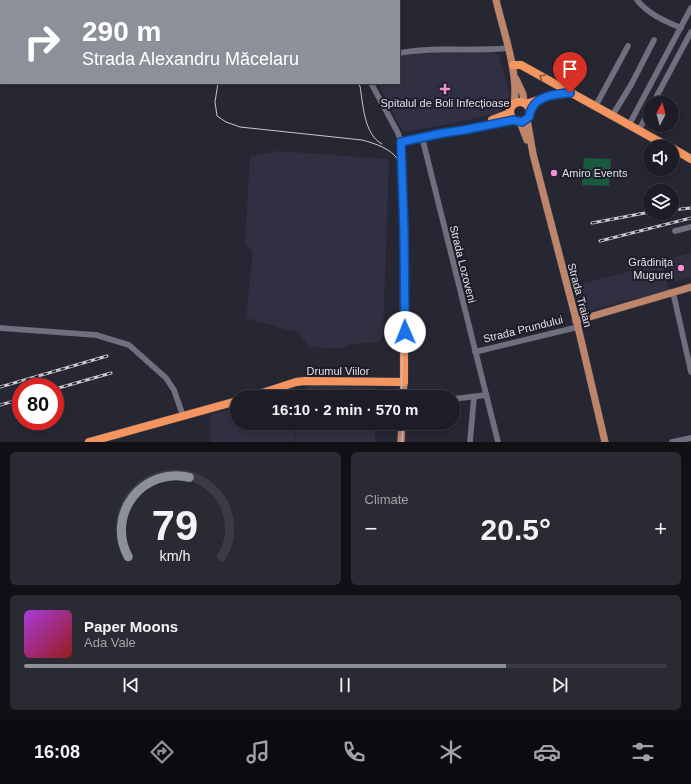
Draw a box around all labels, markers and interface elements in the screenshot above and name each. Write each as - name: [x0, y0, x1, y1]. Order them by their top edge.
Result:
- icon: right: [16, 16, 68, 68]
- text: 290 m: [82, 16, 161, 47]
- text: Strada Alexandru Măcelaru: [82, 49, 299, 69]
- pin: [553, 52, 587, 93]
- icon: arrive: [559, 58, 581, 80]
- one-way arrow: [539, 75, 546, 82]
- marker: Spitalul de Boli Infecțioase: [439, 83, 451, 95]
- north arrow: [643, 96, 679, 132]
- map controls: [643, 96, 679, 220]
- place label: Spitalul de Boli Infecțioase: [380, 97, 510, 109]
- button: sound: [643, 140, 679, 176]
- place label: Amiro Events: [562, 167, 628, 179]
- marker: Amiro Events: [549, 168, 559, 178]
- button: layers: [643, 184, 679, 220]
- street label: Strada Lozoveni: [448, 224, 478, 304]
- place label: Grădinița Mugurel: [628, 256, 674, 281]
- street label: Strada Traian: [566, 262, 594, 328]
- marker: Grădinița Mugurel: [676, 263, 686, 273]
- position arrow: [384, 311, 426, 353]
- street label: Strada Prundului: [482, 313, 564, 345]
- street label: Drumul Viilor: [307, 365, 370, 377]
- speed limit sign: 80: [12, 378, 64, 430]
- text: 16:10 · 2 min · 570 m: [272, 401, 418, 418]
- text: Climate: [365, 492, 409, 507]
- text: 79: [152, 501, 198, 548]
- text: 20.5°: [481, 513, 551, 546]
- text: −: [365, 516, 377, 541]
- text: +: [654, 516, 667, 541]
- text: km/h: [160, 547, 191, 563]
- text: Paper Moons: [84, 618, 178, 635]
- text: Ada Vale: [84, 635, 136, 650]
- icon: previous: [120, 674, 142, 696]
- icon: pause: [334, 674, 356, 696]
- icon: next: [549, 674, 571, 696]
- icon: directions: [148, 738, 176, 766]
- icon: music: [244, 738, 272, 766]
- icon: phone: [340, 738, 368, 766]
- icon: climate: [437, 738, 465, 766]
- icon: car: [533, 738, 561, 766]
- icon: filters: [629, 738, 657, 766]
- text: 16:08: [34, 742, 80, 762]

